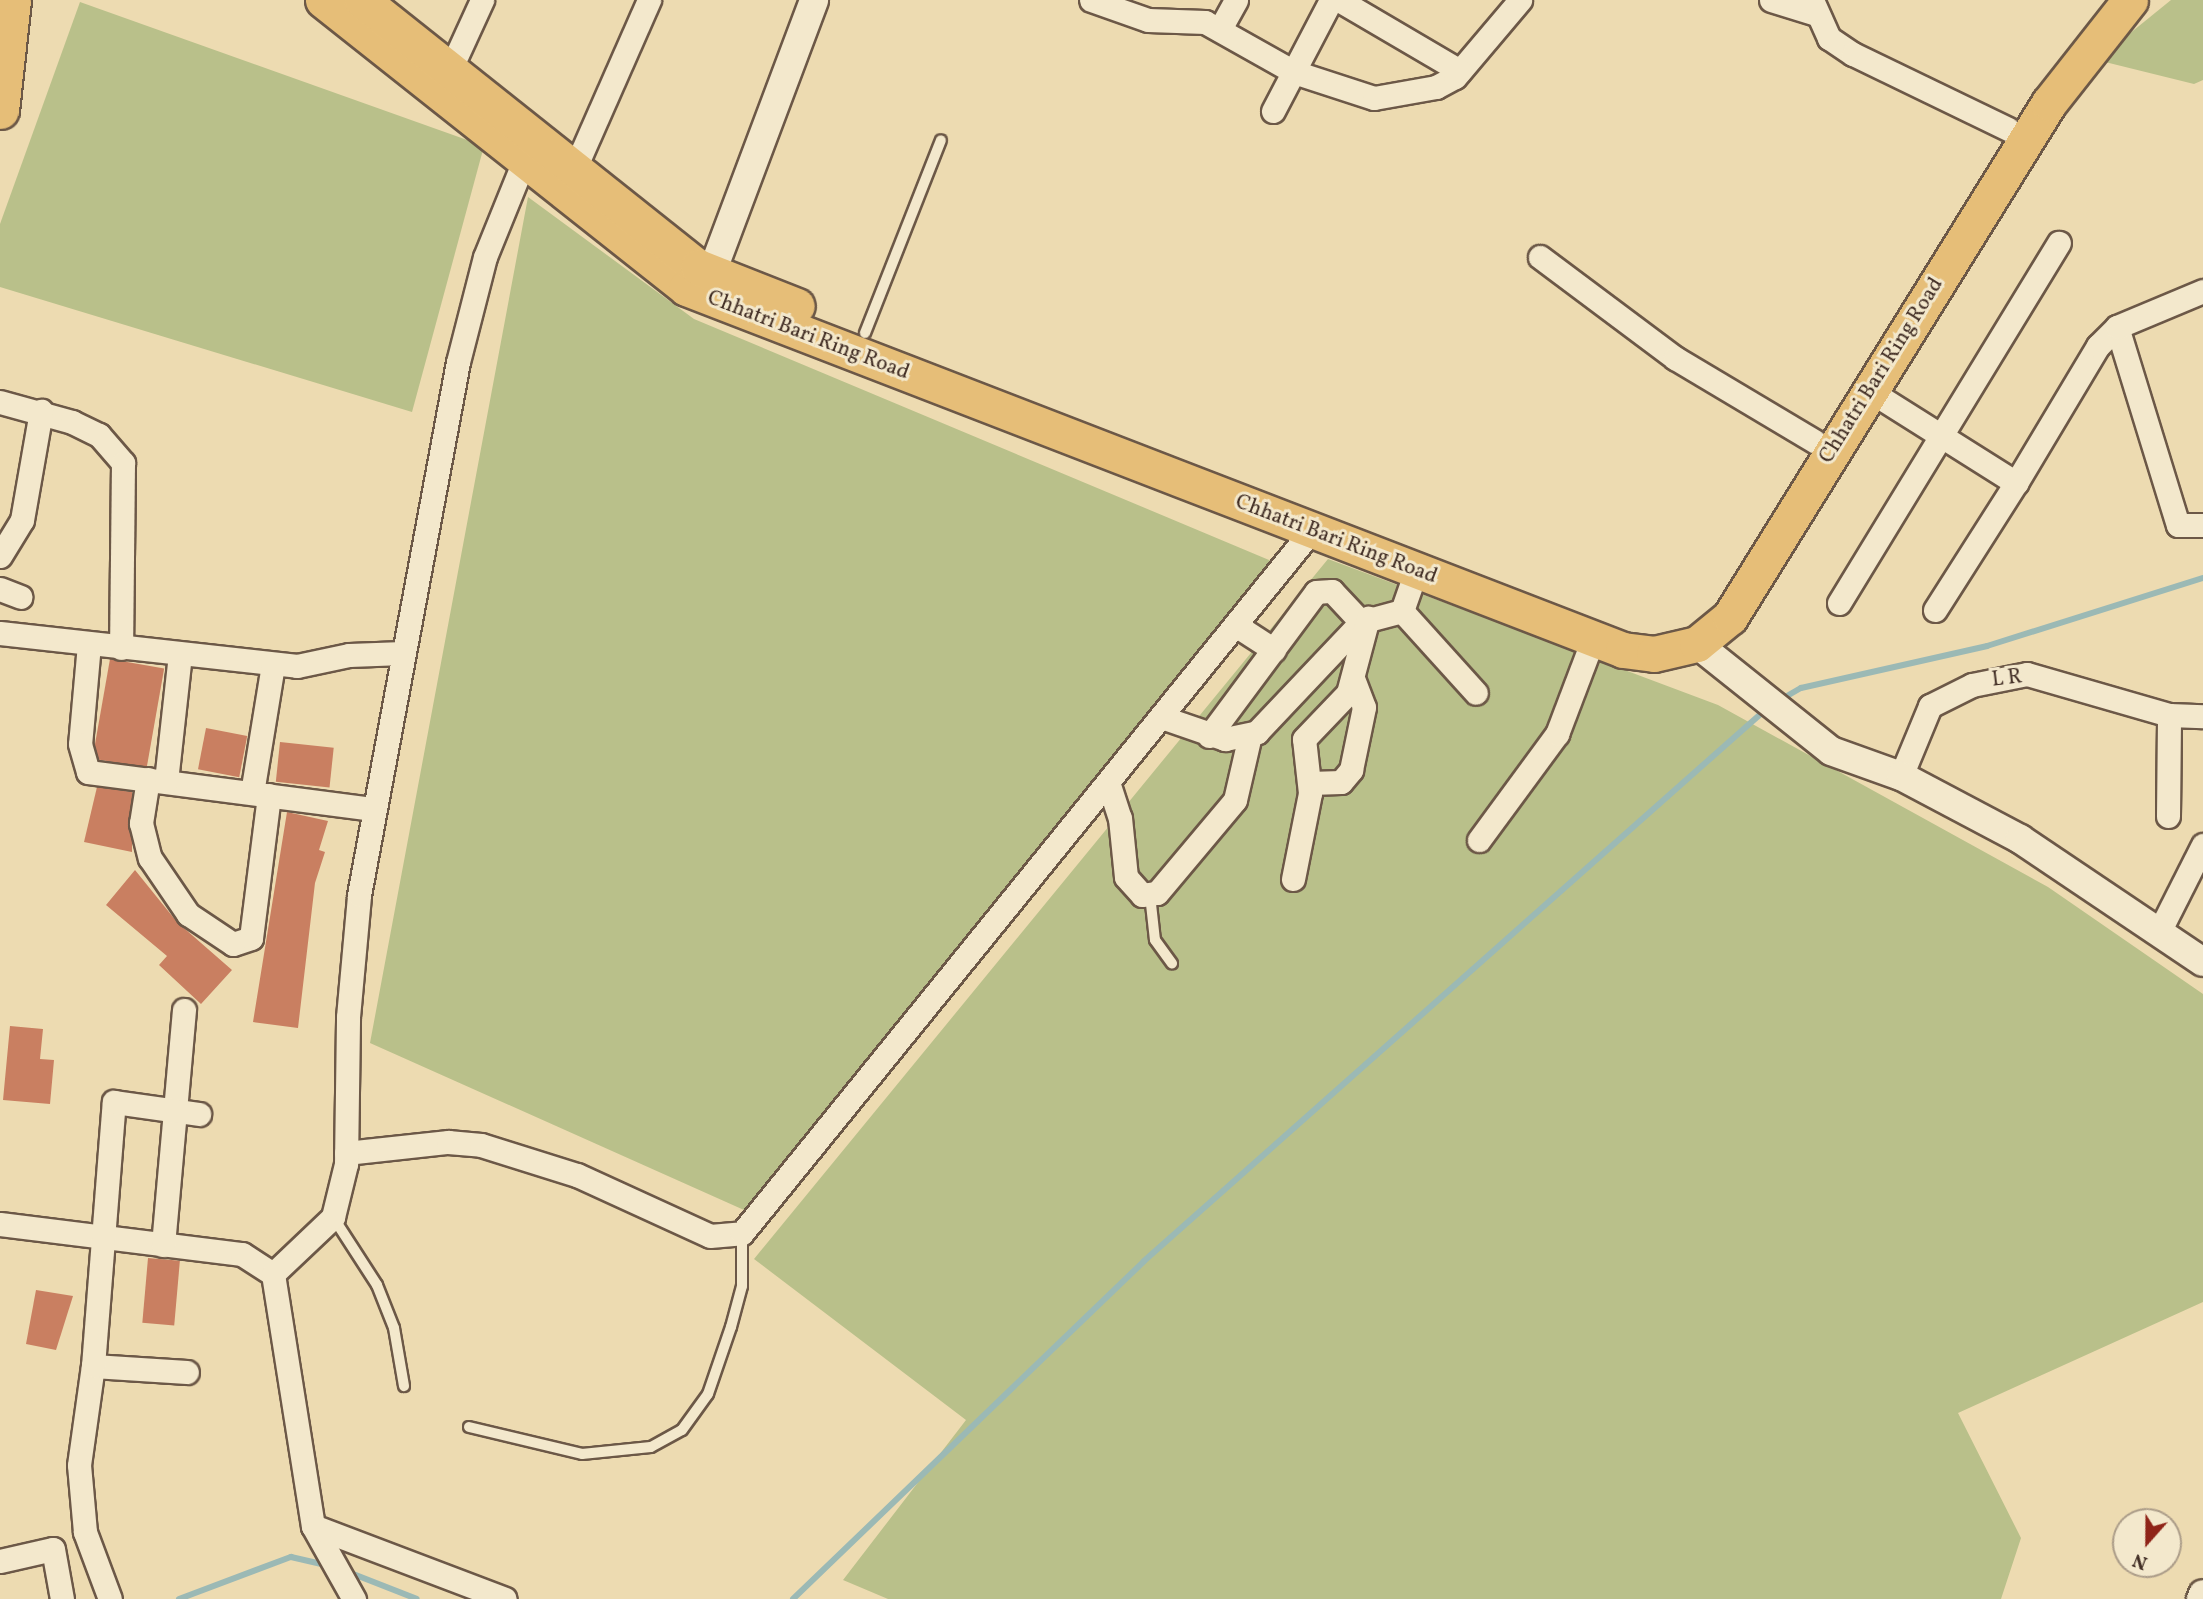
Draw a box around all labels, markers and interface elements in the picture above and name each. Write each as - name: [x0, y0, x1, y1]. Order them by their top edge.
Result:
- street label: Chhatri Bari Ring Road: [1815, 274, 1949, 468]
- street label: Chhatri Bari Ring Road: [704, 286, 912, 386]
- street label: Chhatri Bari Ring Road: [1232, 490, 1440, 590]
- street label: L R: [1990, 665, 2024, 693]
- north arrow: [2112, 1508, 2182, 1578]
- text: N: [2129, 1546, 2151, 1575]

